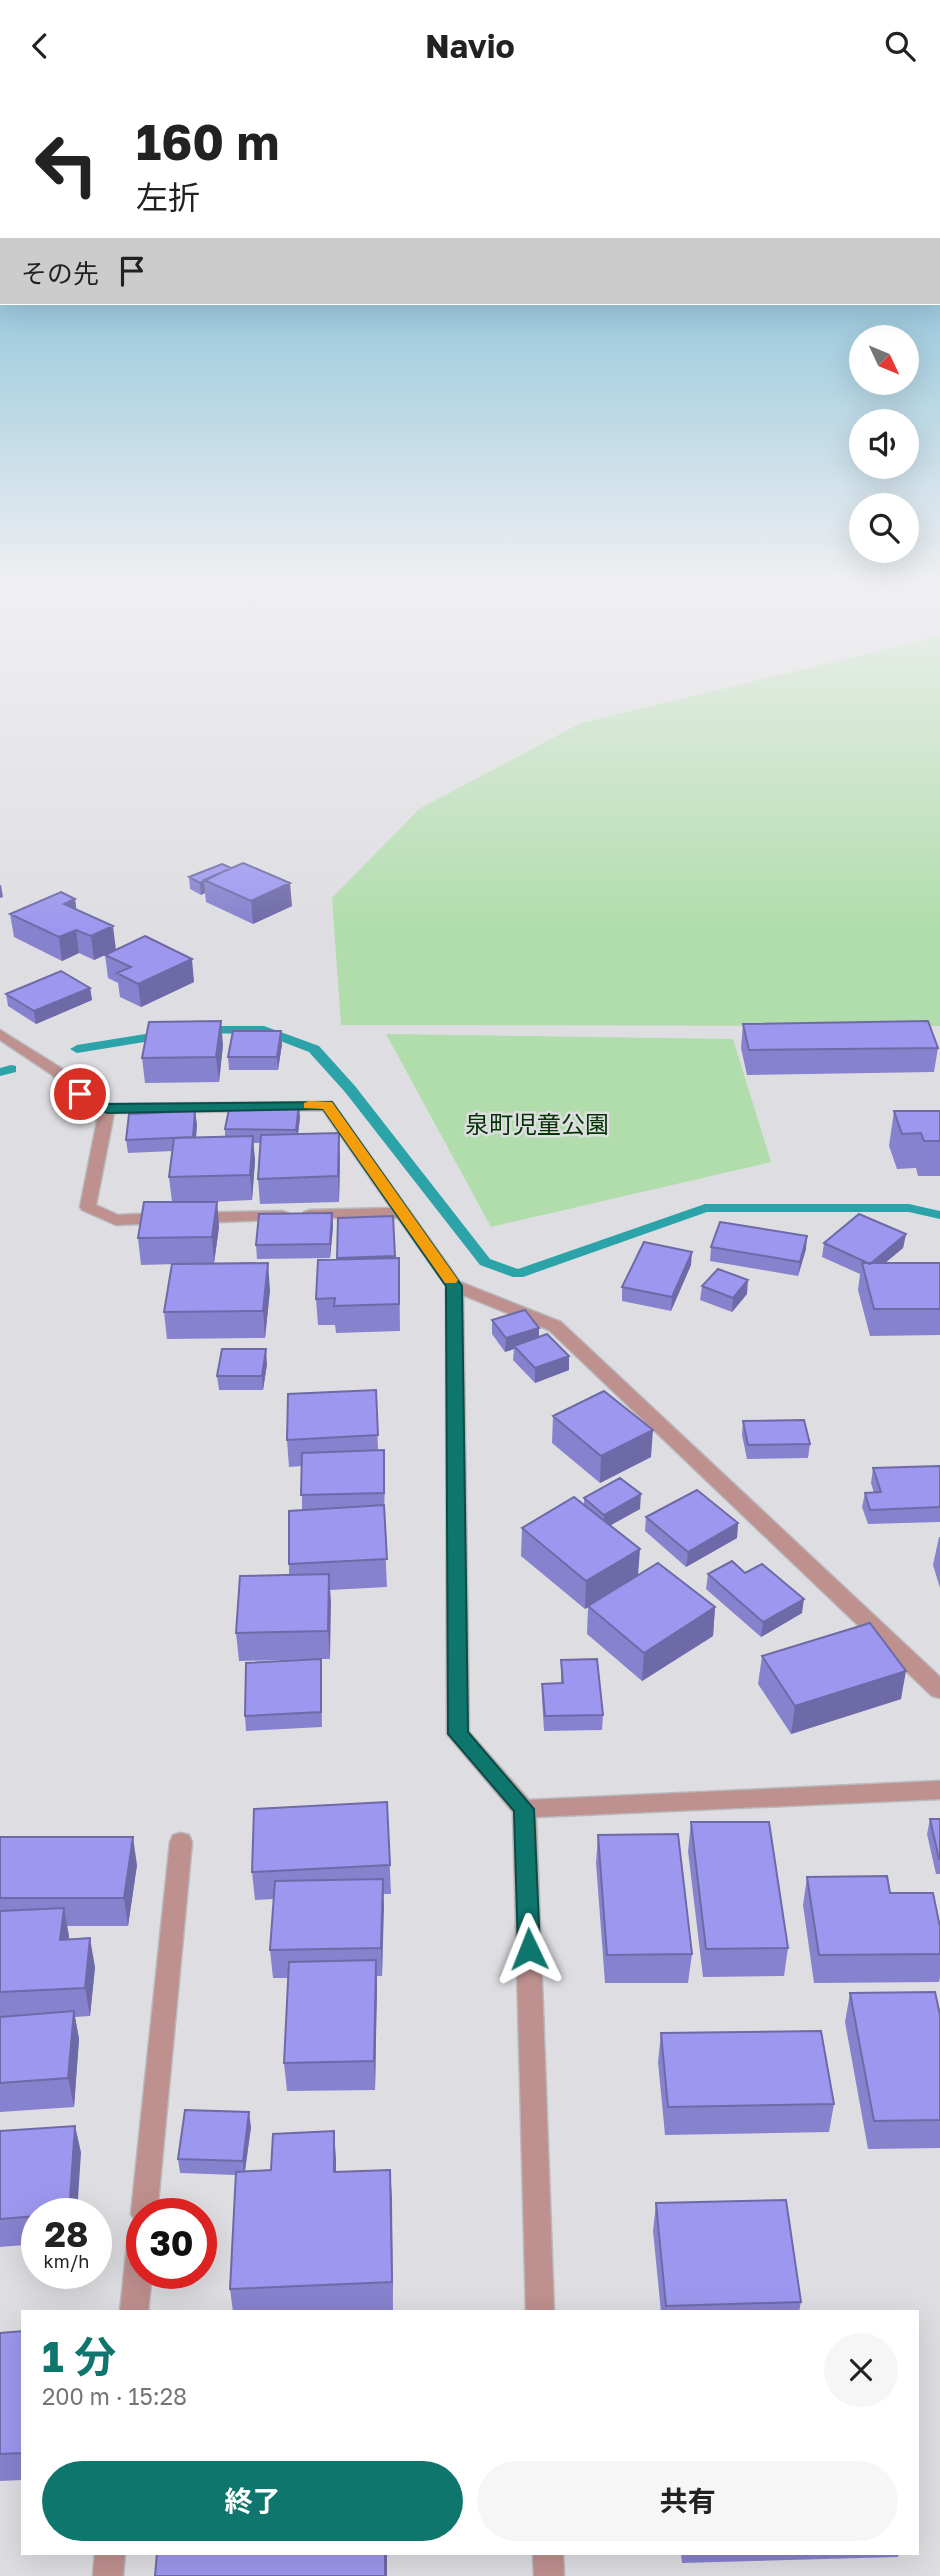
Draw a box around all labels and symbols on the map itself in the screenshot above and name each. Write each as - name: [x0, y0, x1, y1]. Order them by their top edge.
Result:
- north arrow: [849, 325, 919, 395]
- pin: [50, 1064, 110, 1124]
- park label: 泉町児童公園: [465, 1109, 609, 1138]
- position arrow: [492, 1912, 566, 1986]
- speed limit sign: 30: [126, 2198, 217, 2289]

